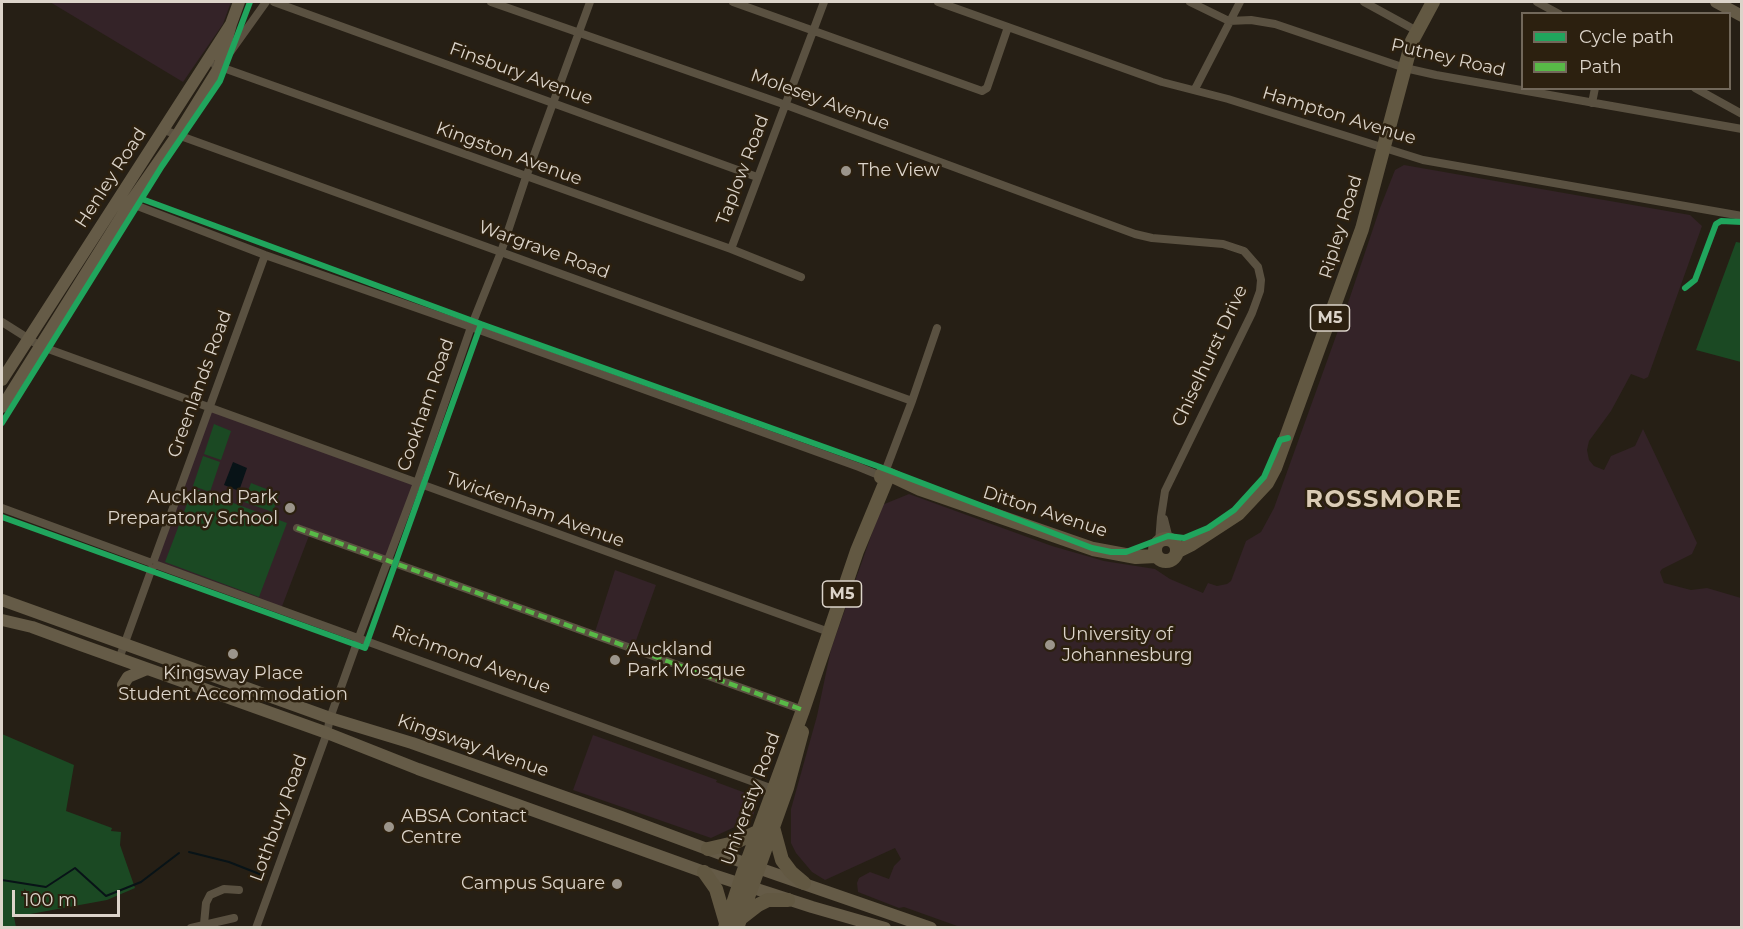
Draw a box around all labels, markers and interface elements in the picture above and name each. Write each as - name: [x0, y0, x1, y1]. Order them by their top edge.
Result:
- legend: [1521, 12, 1731, 90]
- text: Cycle path: [1579, 26, 1674, 48]
- street label: Putney Road: [1389, 34, 1507, 82]
- street label: Finsbury Avenue: [446, 38, 596, 110]
- text: Path: [1579, 56, 1622, 78]
- street label: Molesey Avenue: [748, 65, 892, 135]
- street label: Hampton Avenue: [1260, 82, 1418, 150]
- street label: Taplow Road: [712, 112, 774, 228]
- street label: Kingston Avenue: [433, 118, 585, 190]
- street label: Henley Road: [71, 124, 151, 232]
- place label: The View: [858, 160, 940, 182]
- marker: The View: [839, 164, 853, 178]
- street label: Ripley Road: [1315, 173, 1367, 281]
- street label: Wargrave Road: [475, 216, 613, 284]
- street label: Chiselhurst Drive: [1168, 282, 1252, 430]
- road number: M5: [1310, 305, 1350, 331]
- street label: Greenlands Road: [163, 307, 237, 461]
- street label: Cookham Road: [393, 336, 459, 474]
- street label: Twickenham Avenue: [443, 468, 627, 552]
- street label: Ditton Avenue: [980, 482, 1110, 542]
- district label: ROSSMORE: [1305, 486, 1463, 514]
- place label: Auckland Park Preparatory School: [107, 487, 278, 530]
- marker: Auckland Park Preparatory School: [283, 501, 297, 515]
- road number: M5: [822, 581, 862, 607]
- street label: Richmond Avenue: [389, 621, 553, 699]
- place label: University of Johannesburg: [1062, 624, 1193, 666]
- marker: University of Johannesburg: [1043, 638, 1057, 652]
- place label: Auckland Park Mosque: [627, 639, 745, 682]
- marker: Kingsway Place Student Accommodation: [226, 647, 240, 661]
- marker: Auckland Park Mosque: [608, 653, 622, 667]
- place label: Kingsway Place Student Accommodation: [118, 663, 348, 706]
- street label: Kingsway Avenue: [394, 710, 552, 782]
- street label: University Road: [717, 729, 785, 869]
- street label: Lothbury Road: [246, 751, 312, 885]
- place label: ABSA Contact Centre: [401, 806, 527, 848]
- marker: ABSA Contact Centre: [382, 820, 396, 834]
- place label: Campus Square: [461, 873, 605, 895]
- marker: Campus Square: [610, 877, 624, 891]
- scale bar: [15, 878, 123, 916]
- text: 100 m: [23, 889, 77, 911]

